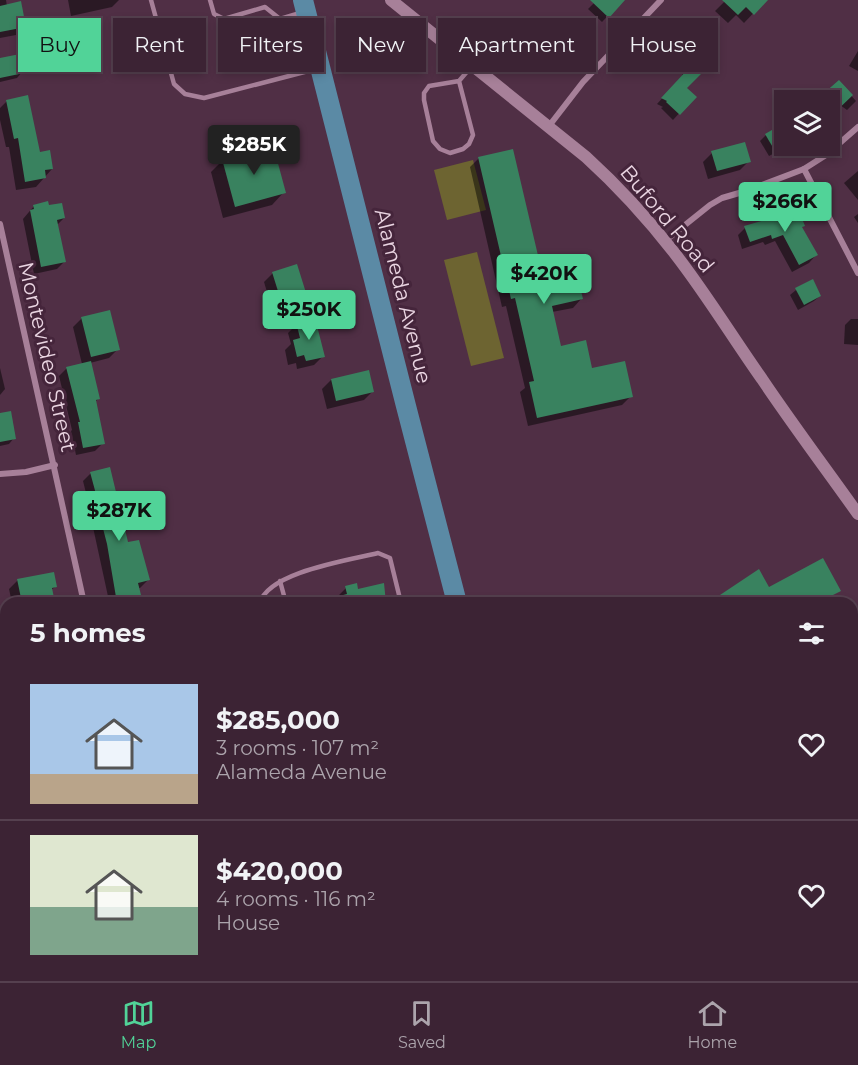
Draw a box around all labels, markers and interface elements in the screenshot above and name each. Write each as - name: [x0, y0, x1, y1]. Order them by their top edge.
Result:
- chip: Buy: [18, 18, 101, 72]
- chip: Rent: [113, 18, 206, 72]
- chip: Filters: [218, 18, 324, 72]
- chip: New: [336, 18, 426, 72]
- chip: Apartment: [438, 18, 596, 72]
- chip: House: [608, 18, 718, 72]
- map controls: [774, 90, 840, 156]
- button: layers: [774, 90, 840, 156]
- pin: $285K: [212, 125, 296, 176]
- text: $285K: [222, 132, 286, 156]
- street label: Buford Road: [615, 160, 720, 278]
- pin: $266K: [743, 182, 827, 233]
- text: $266K: [753, 189, 817, 213]
- street label: Alameda Avenue: [370, 206, 437, 386]
- pin: $420K: [502, 254, 586, 305]
- street label: Montevideo Street: [13, 259, 82, 454]
- text: $420K: [511, 261, 577, 285]
- pin: $250K: [267, 290, 351, 341]
- text: $250K: [277, 297, 341, 321]
- pin: $287K: [77, 491, 161, 542]
- text: $287K: [87, 498, 151, 522]
- text: 5 homes: [30, 617, 146, 649]
- icon: filters: [795, 617, 828, 650]
- text: $285,000: [216, 704, 340, 736]
- icon: home: [78, 708, 150, 780]
- icon: heart: [795, 728, 828, 761]
- text: 3 rooms · 107 m²: [216, 736, 379, 760]
- text: Alameda Avenue: [216, 760, 387, 784]
- text: $420,000: [216, 855, 343, 887]
- icon: home: [78, 859, 150, 931]
- icon: heart: [795, 879, 828, 912]
- text: 4 rooms · 116 m²: [216, 887, 376, 911]
- text: House: [216, 911, 280, 935]
- tab: Map: [121, 997, 156, 1052]
- tab: Saved: [398, 997, 446, 1052]
- tab: Home: [688, 997, 737, 1052]

